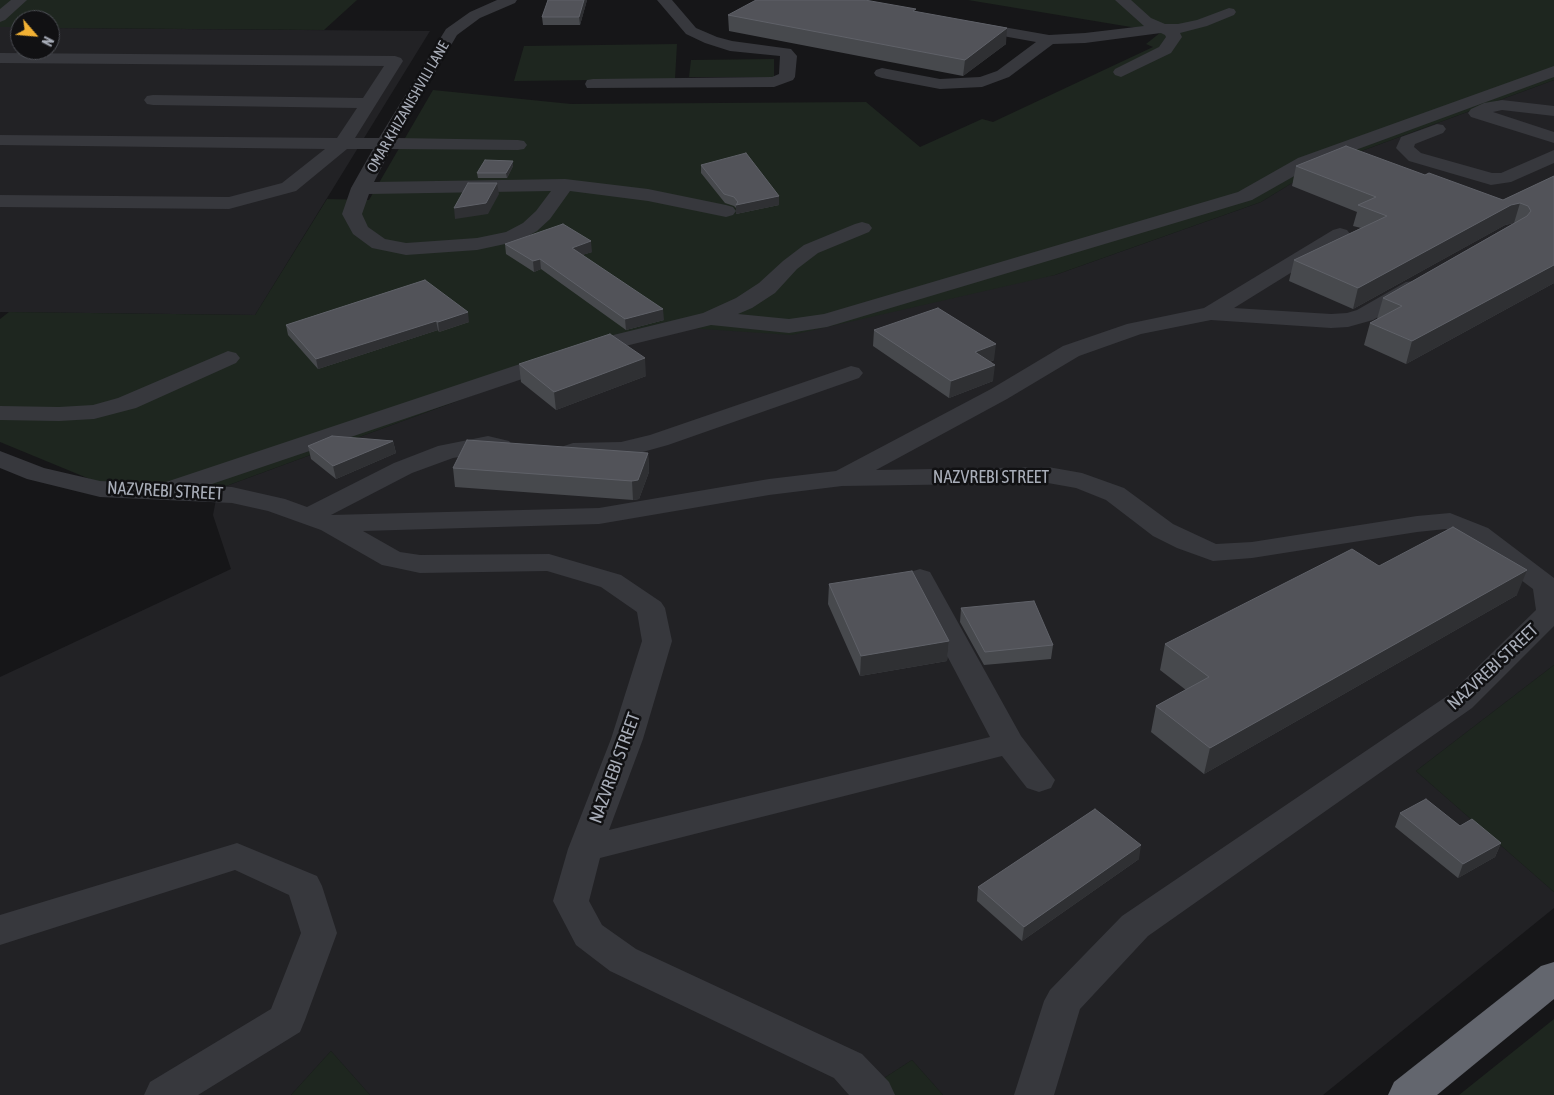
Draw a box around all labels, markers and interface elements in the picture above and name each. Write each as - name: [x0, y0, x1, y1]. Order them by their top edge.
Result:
- north arrow: [10, 10, 60, 60]
- text: N: [38, 34, 56, 49]
- street label: OMAR KHIZANISHVILI LANE: [363, 38, 453, 176]
- street label: NAZVREBI STREET: [933, 466, 1049, 488]
- street label: NAZVREBI STREET: [106, 477, 224, 505]
- street label: NAZVREBI STREET: [1443, 619, 1543, 715]
- street label: NAZVREBI STREET: [585, 710, 645, 826]

